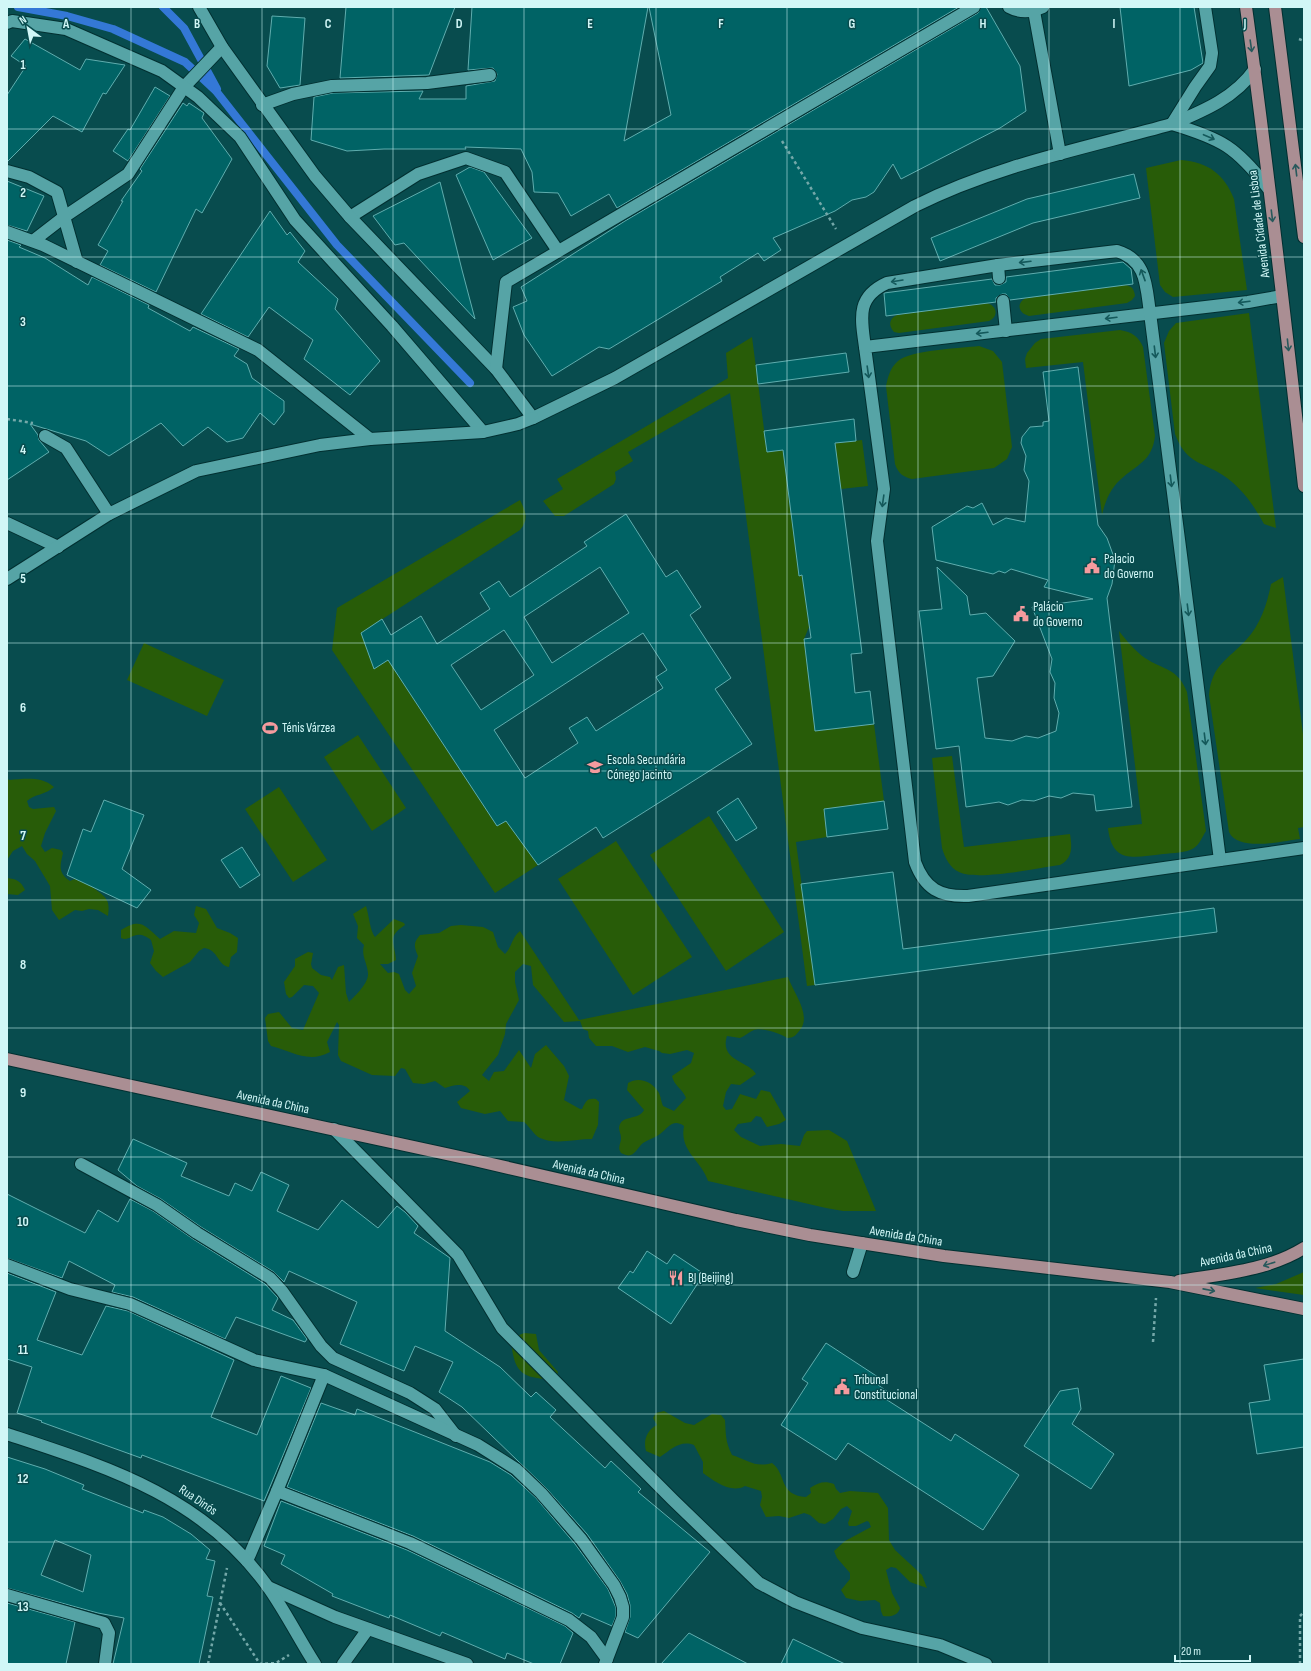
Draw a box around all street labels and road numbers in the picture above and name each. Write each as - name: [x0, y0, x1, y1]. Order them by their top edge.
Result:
- street label: Avenida Cidade de Lisboa: [1244, 169, 1274, 280]
- street label: Avenida da China: [234, 1086, 311, 1117]
- street label: Avenida da China: [550, 1156, 627, 1188]
- street label: Avenida da China: [868, 1222, 943, 1250]
- street label: Avenida da China: [1197, 1240, 1274, 1271]
- street label: Rua Dinós: [176, 1481, 221, 1519]

